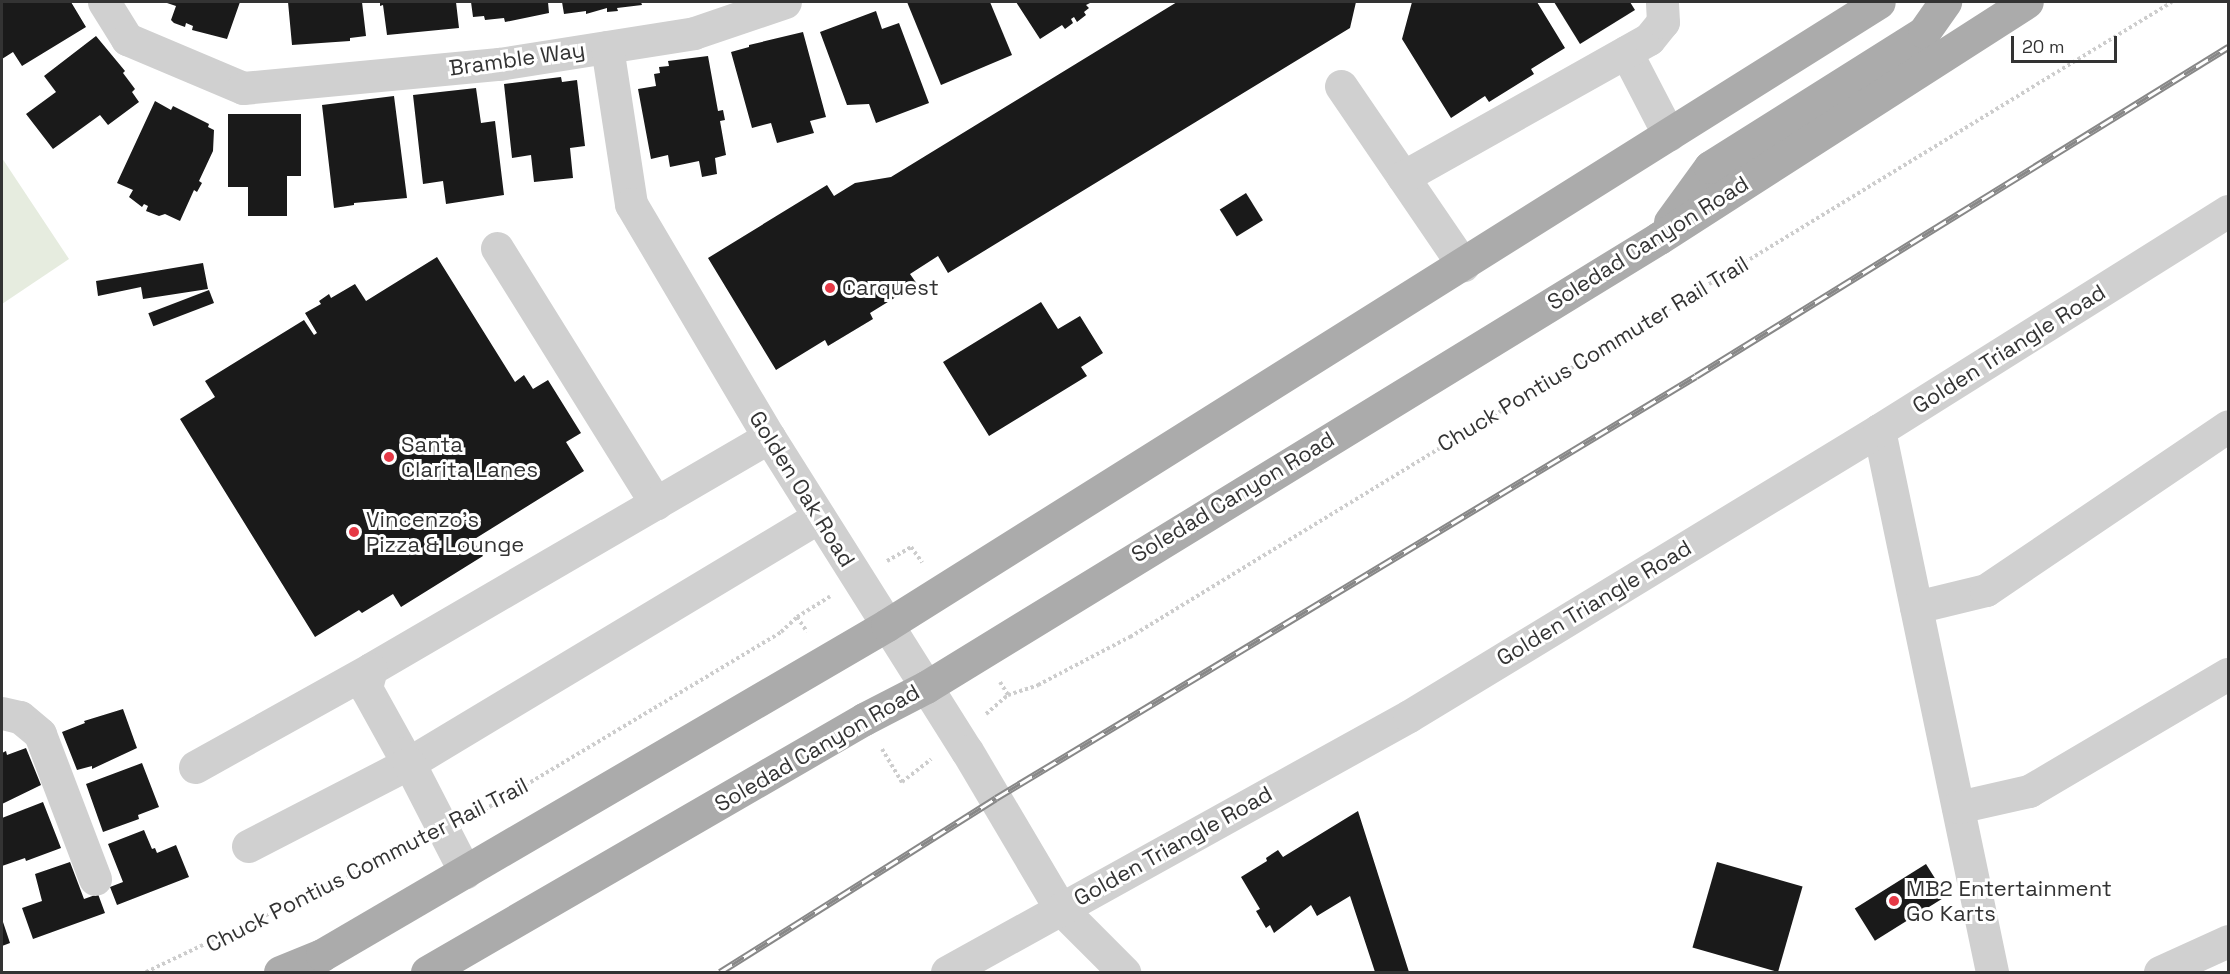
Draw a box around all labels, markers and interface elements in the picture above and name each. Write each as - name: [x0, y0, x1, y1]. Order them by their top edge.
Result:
- scale bar: [2014, 24, 2120, 62]
- text: 20 m: [2022, 35, 2065, 58]
- street label: Bramble Way: [447, 36, 587, 82]
- street label: Soledad Canyon Road: [1543, 170, 1753, 316]
- street label: Chuck Pontius Commuter Rail Trail: [1433, 250, 1753, 458]
- place label: Carquest: [842, 275, 939, 301]
- street label: Golden Triangle Road: [1907, 279, 2111, 419]
- marker: Carquest: [823, 281, 837, 295]
- street label: Golden Oak Road: [743, 406, 861, 572]
- street label: Soledad Canyon Road: [1127, 426, 1339, 568]
- place label: Santa Clarita Lanes: [401, 431, 538, 482]
- marker: Santa Clarita Lanes: [382, 450, 396, 464]
- place label: Vincenzo's Pizza & Lounge: [366, 506, 524, 558]
- marker: Vincenzo's Pizza & Lounge: [347, 525, 361, 539]
- street label: Golden Triangle Road: [1492, 534, 1696, 672]
- street label: Soledad Canyon Road: [710, 679, 924, 817]
- street label: Chuck Pontius Commuter Rail Trail: [201, 772, 533, 958]
- street label: Golden Triangle Road: [1069, 780, 1277, 912]
- place label: MB2 Entertainment Go Karts: [1906, 875, 2112, 926]
- marker: MB2 Entertainment Go Karts: [1887, 894, 1901, 908]

